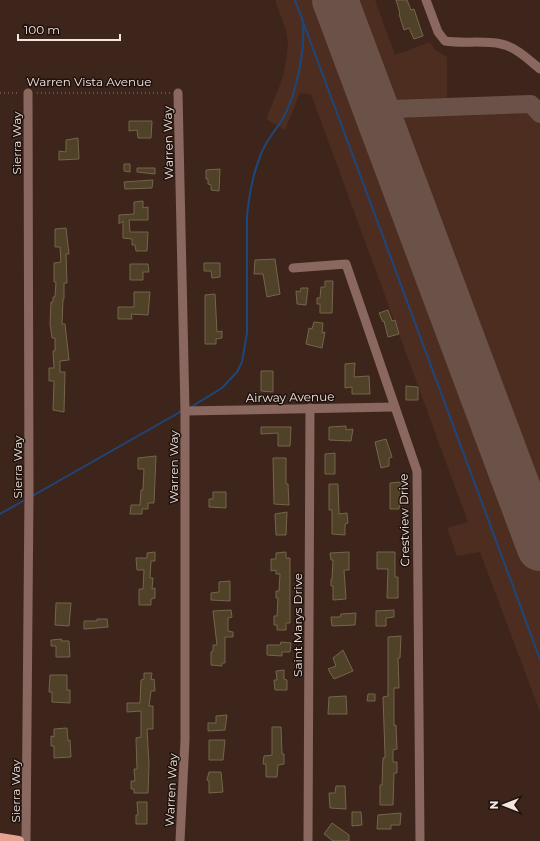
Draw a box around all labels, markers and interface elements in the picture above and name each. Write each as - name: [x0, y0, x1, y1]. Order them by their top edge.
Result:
- scale bar: [18, 16, 120, 42]
- text: 100 m: [24, 22, 60, 37]
- street label: Warren Vista Avenue: [26, 74, 152, 89]
- street label: Warren Way: [160, 106, 176, 180]
- street label: Sierra Way: [9, 111, 24, 175]
- street label: Airway Avenue: [245, 389, 335, 405]
- street label: Warren Way: [166, 430, 181, 504]
- street label: Sierra Way: [10, 435, 25, 499]
- street label: Crestview Drive: [396, 473, 412, 567]
- street label: Saint Marys Drive: [290, 573, 305, 677]
- street label: Warren Way: [162, 752, 180, 827]
- street label: Sierra Way: [8, 759, 23, 823]
- north arrow: [484, 785, 524, 825]
- text: N: [487, 801, 501, 809]

